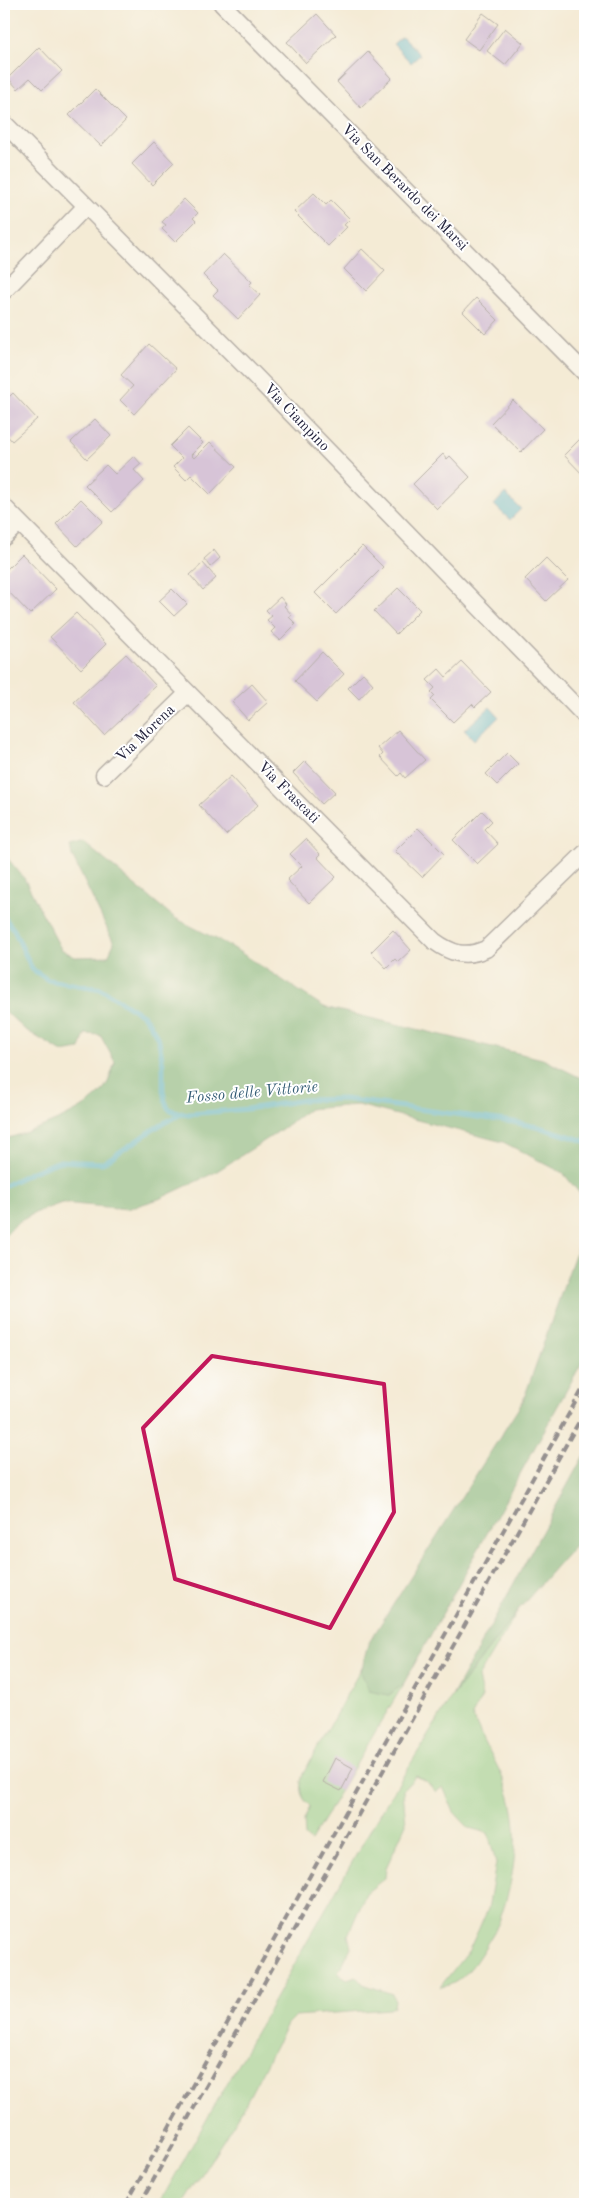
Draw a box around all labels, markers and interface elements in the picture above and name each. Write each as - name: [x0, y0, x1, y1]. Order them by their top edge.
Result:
- street label: Via San Berardo dei Marsi: [338, 122, 470, 254]
- street label: Via Ciampino: [260, 381, 332, 455]
- street label: Via Morena: [114, 702, 179, 765]
- street label: Via Frascati: [254, 759, 322, 827]
- water label: Fosso delle Vittorie: [184, 1079, 319, 1107]

